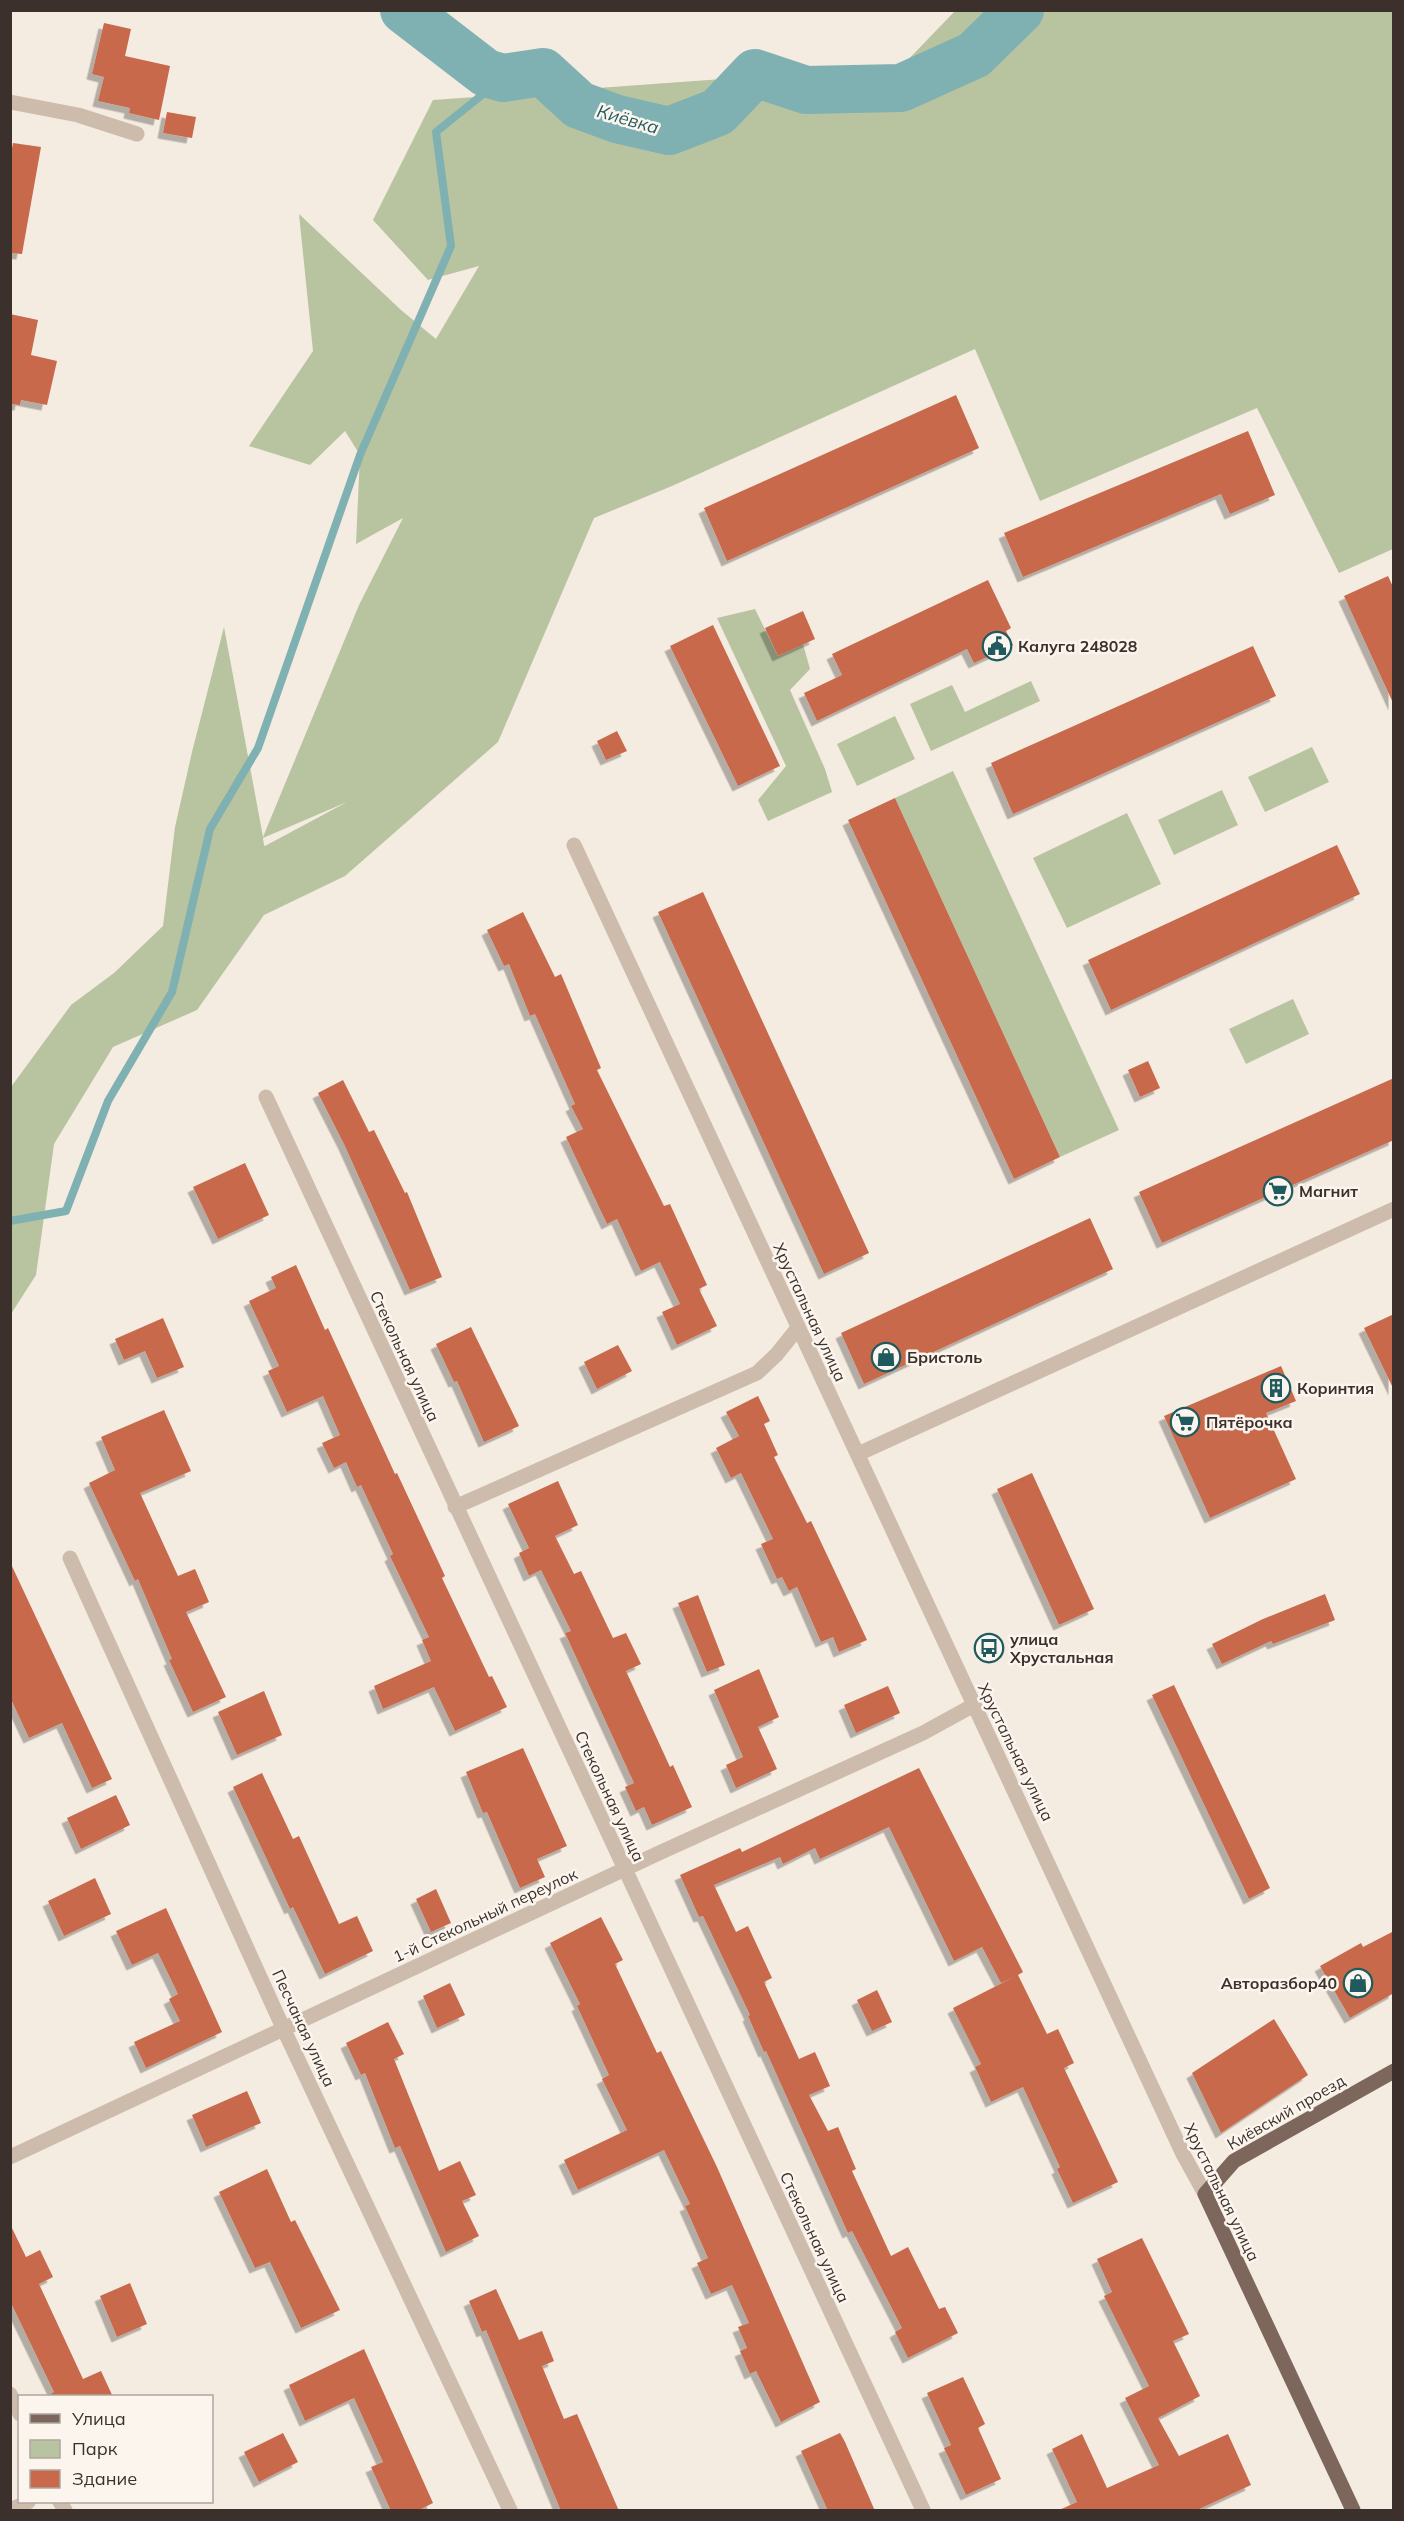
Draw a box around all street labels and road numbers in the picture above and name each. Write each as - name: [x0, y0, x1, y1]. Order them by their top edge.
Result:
- street label: Хрустальная улица: [769, 1239, 851, 1385]
- street label: Стекольная улица: [366, 1287, 444, 1425]
- street label: Хрустальная улица: [974, 1680, 1058, 1824]
- street label: Стекольная улица: [571, 1727, 649, 1865]
- street label: 1-й Стекольный переулок: [390, 1863, 581, 1966]
- street label: Песчаная улица: [268, 1966, 340, 2090]
- street label: Киёвский проезд: [1223, 2070, 1349, 2154]
- street label: Хрустальная улица: [1180, 2120, 1264, 2264]
- street label: Стекольная улица: [776, 2168, 854, 2306]

